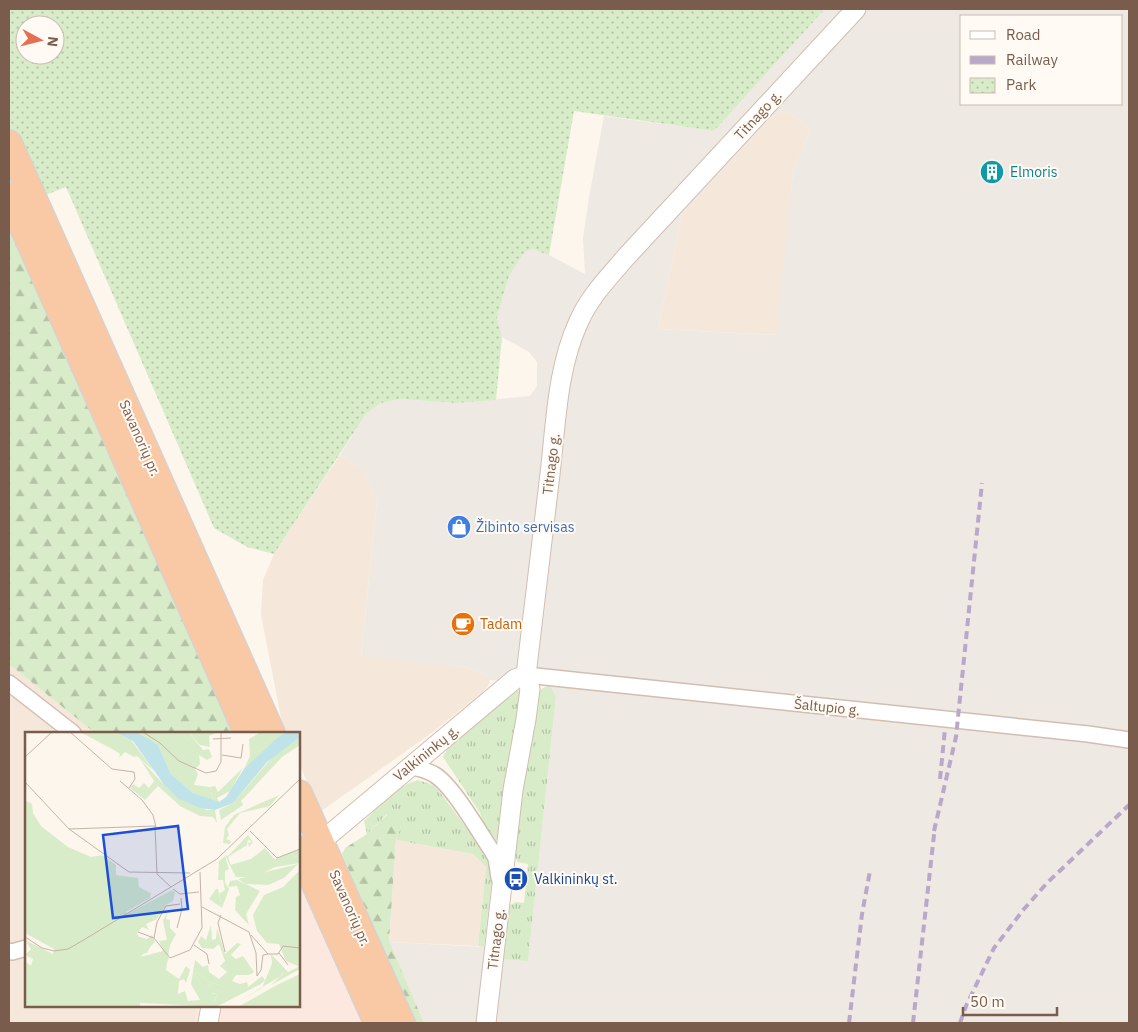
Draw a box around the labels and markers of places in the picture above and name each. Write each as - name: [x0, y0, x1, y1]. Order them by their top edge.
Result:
- building icon: Elmoris: [979, 159, 1005, 185]
- place label: Elmoris: [1010, 163, 1058, 181]
- shop icon: Žibinto servisas: [446, 514, 472, 540]
- place label: Žibinto servisas: [476, 517, 575, 536]
- cafe icon: Tadam: [450, 611, 476, 637]
- place label: Tadam: [480, 615, 522, 633]
- bus stop icon: Valkininkų st.: [503, 866, 529, 892]
- place label: Valkininkų st.: [534, 870, 618, 888]

